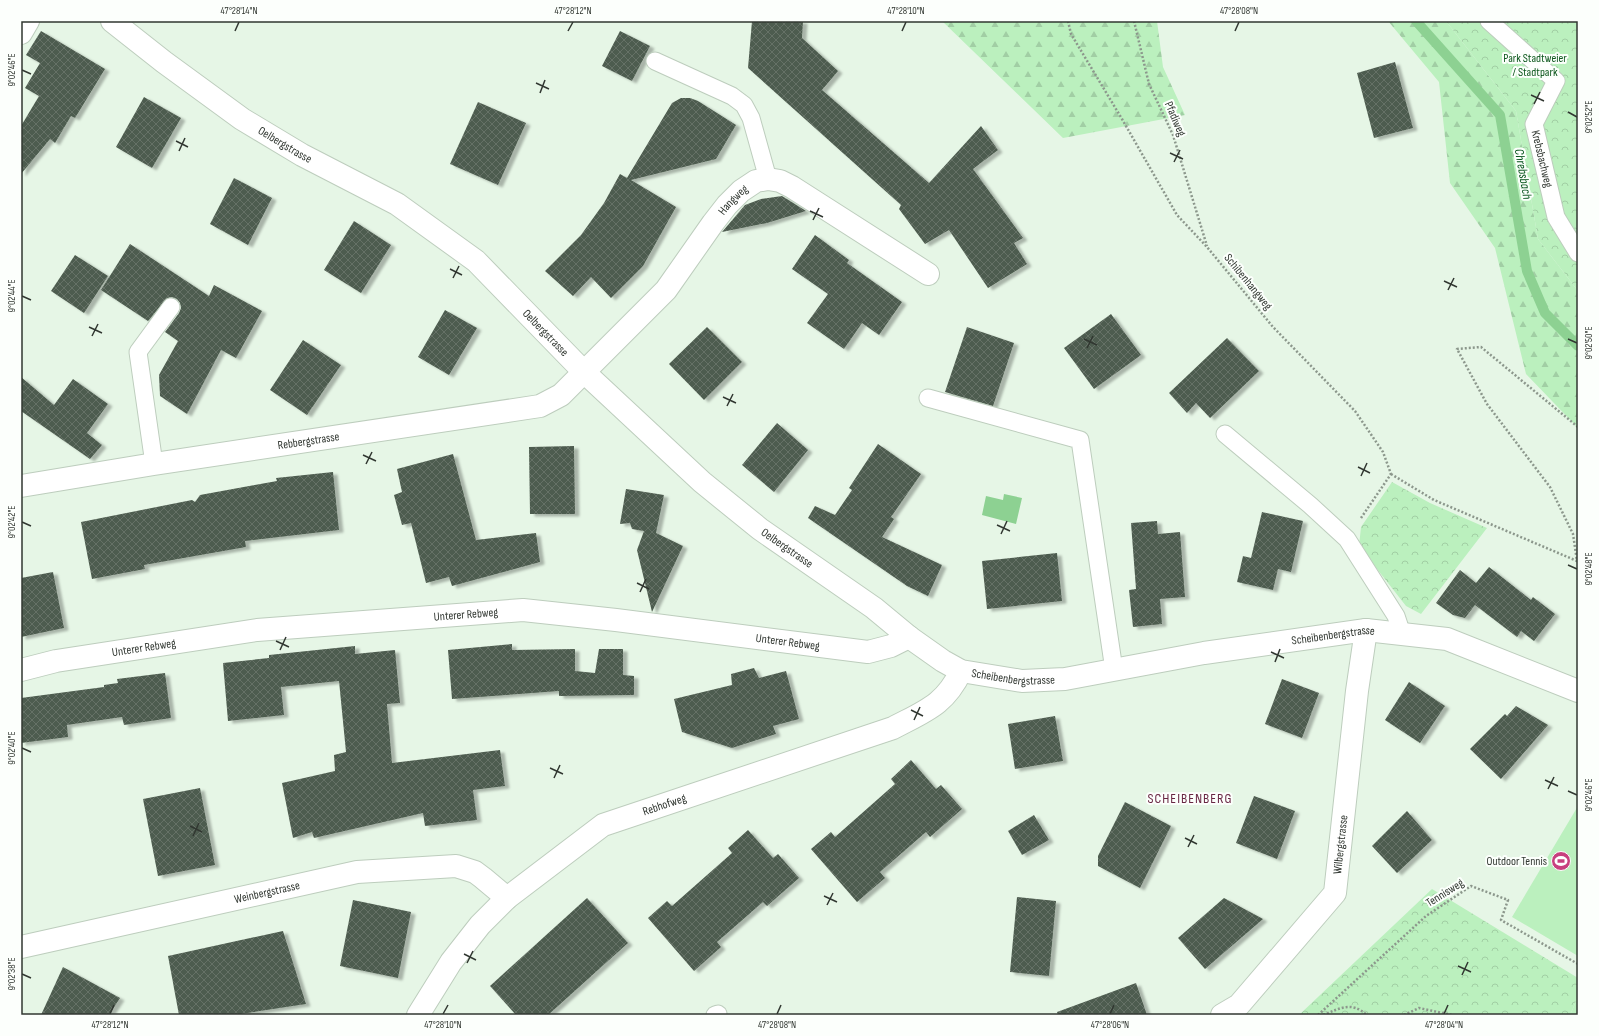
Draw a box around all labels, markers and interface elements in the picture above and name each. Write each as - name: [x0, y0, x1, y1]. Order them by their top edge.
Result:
- text: 47°28'14"N: [220, 5, 258, 17]
- text: 47°28'12"N: [554, 5, 592, 17]
- text: 47°28'10"N: [887, 5, 925, 17]
- text: 47°28'08"N: [1220, 5, 1258, 17]
- park label: Park Stadtweier / Stadtpark: [1503, 51, 1567, 80]
- text: 9°02'46"E: [6, 53, 18, 87]
- street label: Pfadiweg: [1161, 99, 1189, 139]
- text: 9°02'52"E: [1583, 101, 1595, 133]
- street label: Oelbergstrasse: [255, 123, 315, 166]
- street label: Krebsbachweg: [1528, 129, 1556, 189]
- water label: Chrebsbach: [1511, 147, 1535, 201]
- street label: Hangweg: [715, 181, 751, 218]
- street label: Schibenhangweg: [1221, 251, 1275, 313]
- text: 9°02'44"E: [6, 280, 18, 313]
- street label: Oelbergstrasse: [519, 306, 572, 359]
- text: 9°02'50"E: [1583, 326, 1595, 360]
- street label: Rebbergstrasse: [277, 429, 340, 453]
- text: 9°02'42"E: [6, 506, 18, 538]
- street label: Oelbergstrasse: [758, 525, 816, 571]
- text: 9°02'48"E: [1583, 552, 1595, 586]
- street label: Unterer Rebweg: [433, 604, 499, 624]
- street label: Scheibenbergstrasse: [1290, 623, 1376, 648]
- street label: Unterer Rebweg: [755, 630, 821, 653]
- street label: Unterer Rebweg: [111, 635, 177, 660]
- street label: Scheibenbergstrasse: [970, 665, 1055, 689]
- text: 9°02'40"E: [6, 731, 18, 765]
- text: 9°02'46"E: [1583, 778, 1595, 812]
- street label: Rebhofweg: [641, 790, 688, 819]
- district label: SCHEIBENBERG: [1148, 790, 1232, 807]
- street label: Wilbergstrasse: [1330, 814, 1351, 875]
- sports icon: Outdoor Tennis: [1550, 850, 1572, 872]
- place label: Outdoor Tennis: [1486, 854, 1547, 869]
- street label: Tennisweg: [1423, 875, 1467, 910]
- street label: Weinbergstrasse: [233, 877, 301, 907]
- text: 9°02'38"E: [6, 957, 18, 991]
- text: 47°28'12"N: [91, 1019, 129, 1031]
- text: 47°28'10"N: [424, 1019, 462, 1031]
- text: 47°28'08"N: [758, 1019, 796, 1031]
- text: 47°28'06"N: [1091, 1019, 1129, 1031]
- text: 47°28'04"N: [1425, 1019, 1463, 1031]

